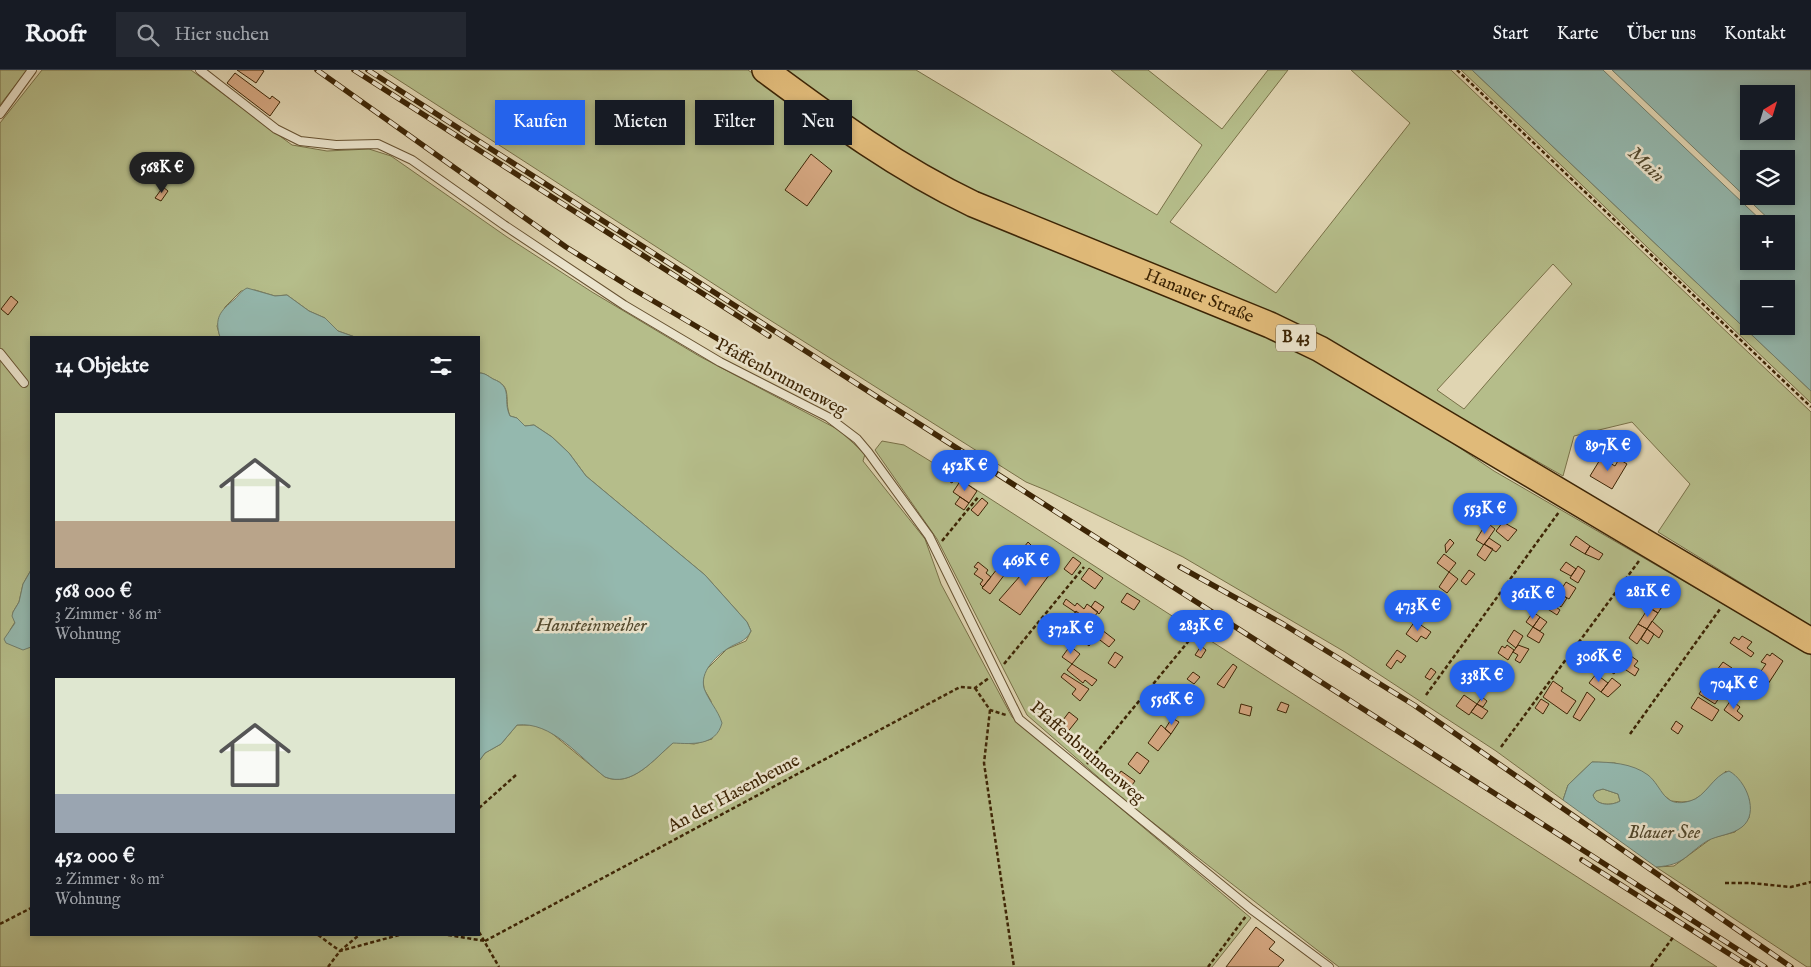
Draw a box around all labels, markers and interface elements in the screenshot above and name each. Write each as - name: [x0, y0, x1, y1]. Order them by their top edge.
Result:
- search box: [116, 12, 466, 57]
- text: Roofr: [25, 19, 86, 50]
- icon: search: [134, 21, 162, 49]
- text: Hier suchen: [174, 23, 269, 47]
- text: Start: [1493, 23, 1529, 46]
- text: Karte: [1557, 23, 1599, 46]
- text: Über uns: [1627, 23, 1696, 46]
- text: Kontakt: [1724, 23, 1786, 46]
- north arrow: [1740, 85, 1795, 140]
- map controls: [1740, 85, 1795, 335]
- chip: Kaufen: [495, 100, 585, 145]
- chip: Mieten: [595, 100, 685, 145]
- chip: Filter: [695, 100, 774, 145]
- chip: Neu: [784, 100, 852, 145]
- water label: Main: [1622, 142, 1670, 188]
- button: layers: [1740, 150, 1795, 205]
- pin: 568K €: [121, 152, 203, 194]
- text: 568K €: [140, 158, 184, 178]
- button: +: [1740, 215, 1795, 270]
- street label: Hanauer Straße: [1141, 264, 1257, 329]
- button: −: [1740, 280, 1795, 335]
- road number: B 43: [1276, 324, 1316, 352]
- street label: Pfaffenbrunnenweg: [711, 334, 851, 422]
- icon: filters: [427, 352, 455, 380]
- text: 14 Objekte: [55, 353, 149, 380]
- pin: 897K €: [1567, 430, 1649, 472]
- text: 897K €: [1585, 436, 1631, 456]
- icon: home: [210, 445, 300, 535]
- pin: 452K €: [924, 450, 1006, 492]
- text: 452K €: [942, 456, 988, 476]
- pin: 553K €: [1444, 492, 1526, 535]
- text: 553K €: [1464, 499, 1506, 519]
- pin: 469K €: [985, 544, 1067, 587]
- text: 469K €: [1003, 551, 1049, 571]
- pin: 281K €: [1607, 576, 1689, 618]
- text: 568 000 €: [55, 578, 132, 605]
- pin: 361K €: [1492, 578, 1574, 620]
- text: 281K €: [1626, 582, 1670, 602]
- text: 361K €: [1511, 584, 1555, 604]
- pin: 473K €: [1377, 590, 1459, 632]
- text: 473K €: [1395, 596, 1441, 616]
- text: 3 Zimmer · 86 m²: [55, 605, 162, 625]
- pin: 283K €: [1160, 610, 1242, 652]
- pin: 372K €: [1030, 612, 1112, 655]
- water label: Hansteinweiher: [534, 614, 648, 638]
- text: 283K €: [1179, 616, 1223, 636]
- text: 372K €: [1048, 619, 1094, 639]
- text: Wohnung: [55, 625, 120, 645]
- pin: 306K €: [1558, 640, 1640, 683]
- text: 306K €: [1576, 647, 1622, 667]
- pin: 338K €: [1441, 660, 1523, 702]
- text: 338K €: [1461, 666, 1503, 686]
- pin: 704K €: [1693, 668, 1775, 710]
- text: 704K €: [1710, 674, 1758, 694]
- pin: 556K €: [1131, 684, 1213, 726]
- text: 556K €: [1151, 690, 1193, 710]
- street label: Pfaffenbrunnenweg: [1025, 697, 1150, 810]
- icon: home: [210, 710, 300, 800]
- street label: An der Hasenbeune: [663, 749, 804, 839]
- water label: Blauer See: [1628, 821, 1701, 845]
- text: 452 000 €: [55, 843, 135, 870]
- text: 2 Zimmer · 80 m²: [55, 870, 164, 890]
- text: Wohnung: [55, 890, 120, 910]

